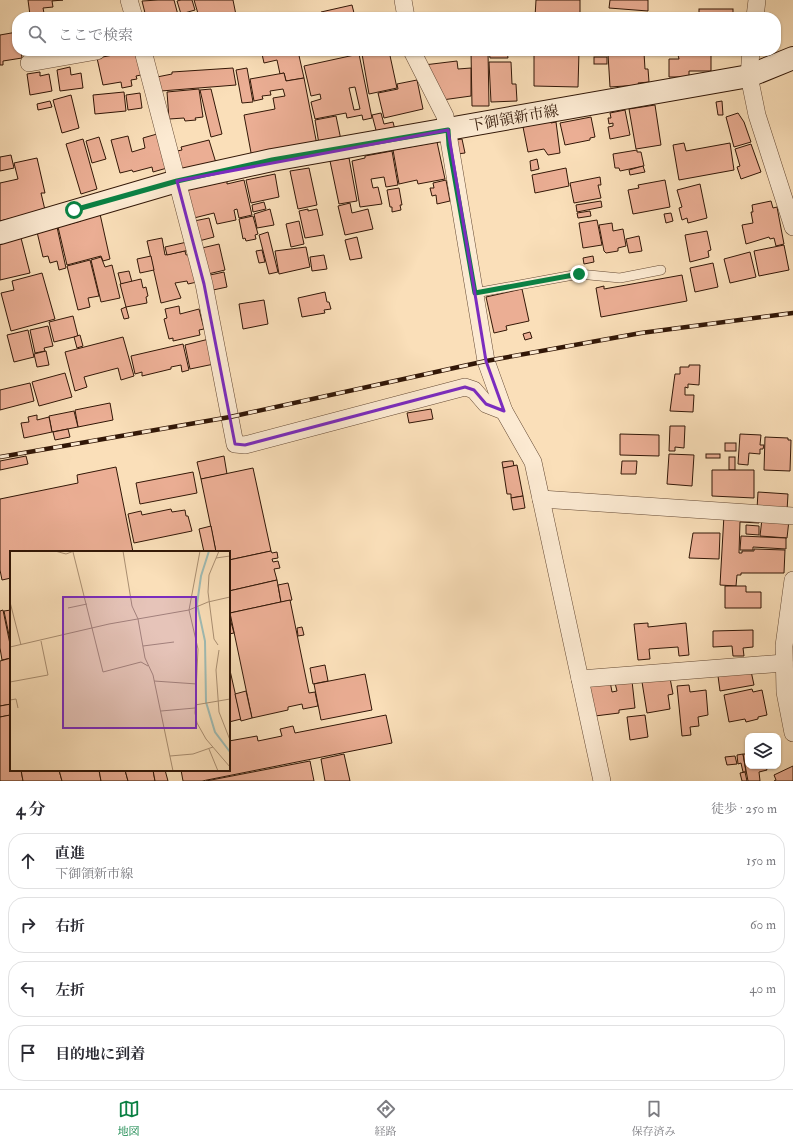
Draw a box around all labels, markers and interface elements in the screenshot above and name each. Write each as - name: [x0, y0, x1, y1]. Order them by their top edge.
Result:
- search box: [12, 12, 781, 56]
- icon: search: [26, 23, 48, 45]
- text: ここで検索: [58, 26, 133, 45]
- street label: 下御領新市線: [468, 101, 560, 136]
- route start: [65, 201, 83, 219]
- route end: [570, 265, 588, 283]
- inset map: [10, 551, 230, 771]
- map controls: [745, 733, 781, 769]
- button: layers: [745, 733, 781, 769]
- text: 4 分: [16, 799, 46, 820]
- text: 徒歩 · 250 m: [711, 801, 777, 817]
- text: 直進: [55, 844, 85, 863]
- icon: ahead: [17, 850, 39, 872]
- text: 150 m: [746, 853, 776, 869]
- text: 下御領新市線: [55, 866, 133, 882]
- icon: right: [17, 914, 39, 936]
- text: 右折: [55, 917, 85, 936]
- text: 60 m: [750, 917, 776, 933]
- icon: left: [17, 978, 39, 1000]
- text: 左折: [55, 981, 85, 1000]
- text: 40 m: [750, 981, 776, 997]
- icon: arrive: [17, 1042, 39, 1064]
- text: 目的地に到着: [55, 1045, 145, 1064]
- tab: 地図: [118, 1098, 140, 1138]
- tab: 経路: [375, 1098, 397, 1138]
- tab: 保存済み: [632, 1098, 676, 1138]

